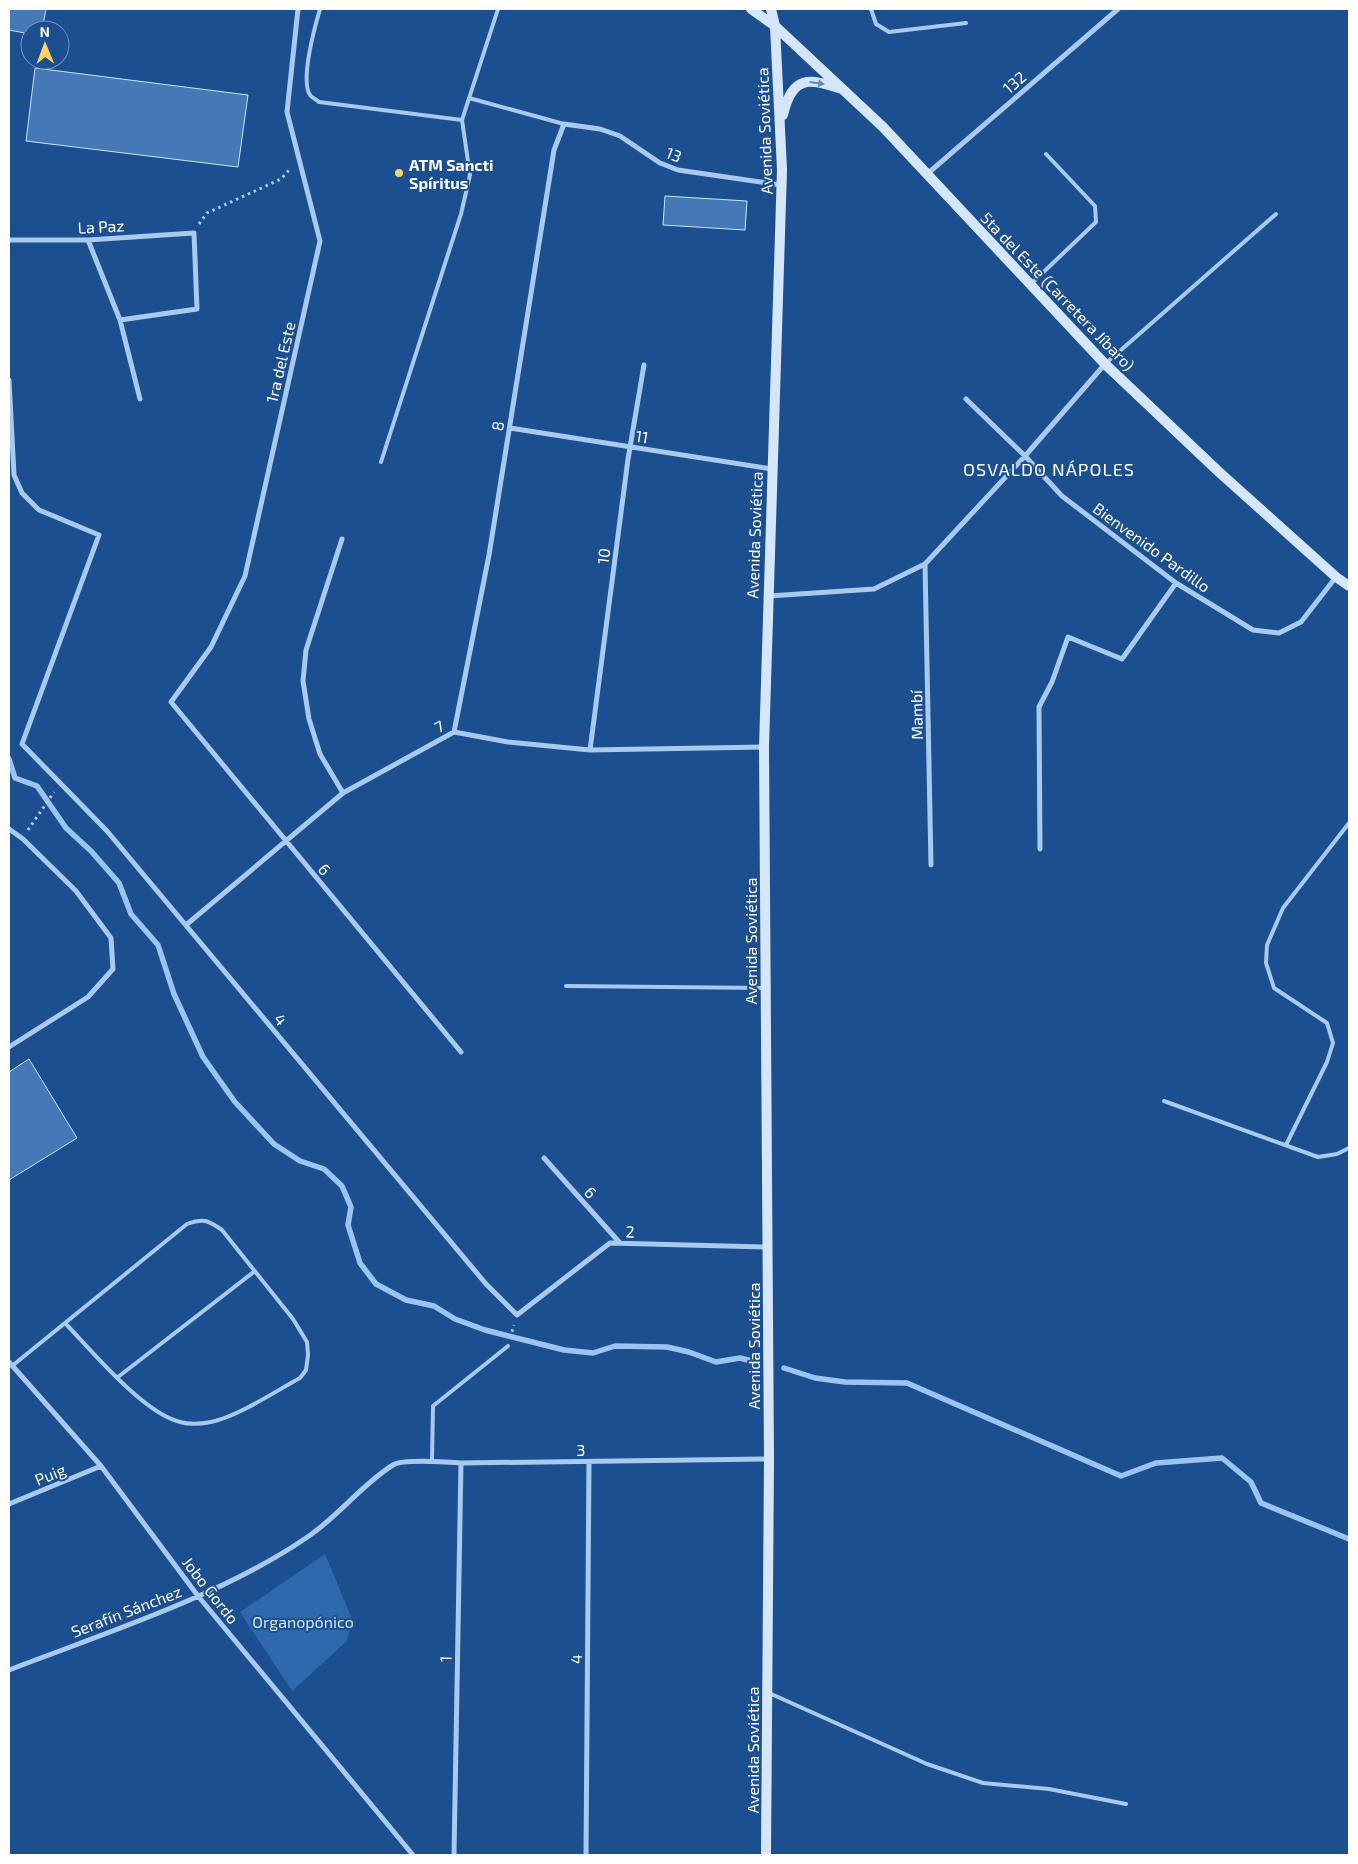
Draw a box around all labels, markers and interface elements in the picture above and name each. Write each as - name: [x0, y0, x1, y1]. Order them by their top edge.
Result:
- north arrow: [20, 20, 70, 70]
- text: N: [40, 23, 50, 40]
- street label: Avenida Soviética: [752, 67, 776, 195]
- street label: 132: [999, 67, 1029, 97]
- one-way arrow: [809, 79, 825, 87]
- street label: 13: [663, 142, 685, 166]
- place label: ATM Sancti Spíritus: [409, 155, 493, 192]
- marker: ATM Sancti Spíritus: [393, 167, 405, 179]
- street label: 5ta del Este (Carretera Jíbaro): [977, 208, 1139, 374]
- street label: La Paz: [77, 215, 125, 237]
- street label: 1ra del Este: [261, 320, 299, 404]
- street label: 8: [487, 420, 507, 432]
- street label: 11: [634, 426, 650, 446]
- district label: OSVALDO NÁPOLES: [963, 458, 1135, 480]
- street label: Avenida Soviética: [742, 471, 766, 599]
- street label: Bienvenido Pardillo: [1090, 498, 1214, 596]
- street label: 10: [593, 547, 613, 565]
- street label: Mambí: [906, 689, 926, 740]
- street label: 7: [431, 716, 447, 736]
- street label: 6: [315, 859, 335, 879]
- street label: Avenida Soviética: [741, 877, 760, 1005]
- street label: 4: [271, 1009, 292, 1029]
- street label: 6: [581, 1182, 601, 1202]
- street label: 2: [625, 1221, 635, 1241]
- street label: Avenida Soviética: [744, 1282, 763, 1410]
- street label: 3: [577, 1440, 585, 1459]
- street label: Puig: [32, 1459, 68, 1489]
- street label: Jobo Gordo: [179, 1553, 243, 1627]
- street label: Serafín Sánchez: [68, 1581, 184, 1641]
- park label: Organopónico: [252, 1612, 354, 1631]
- street label: 4: [566, 1654, 585, 1664]
- street label: 1: [435, 1656, 455, 1662]
- street label: Avenida Soviética: [743, 1686, 762, 1814]

